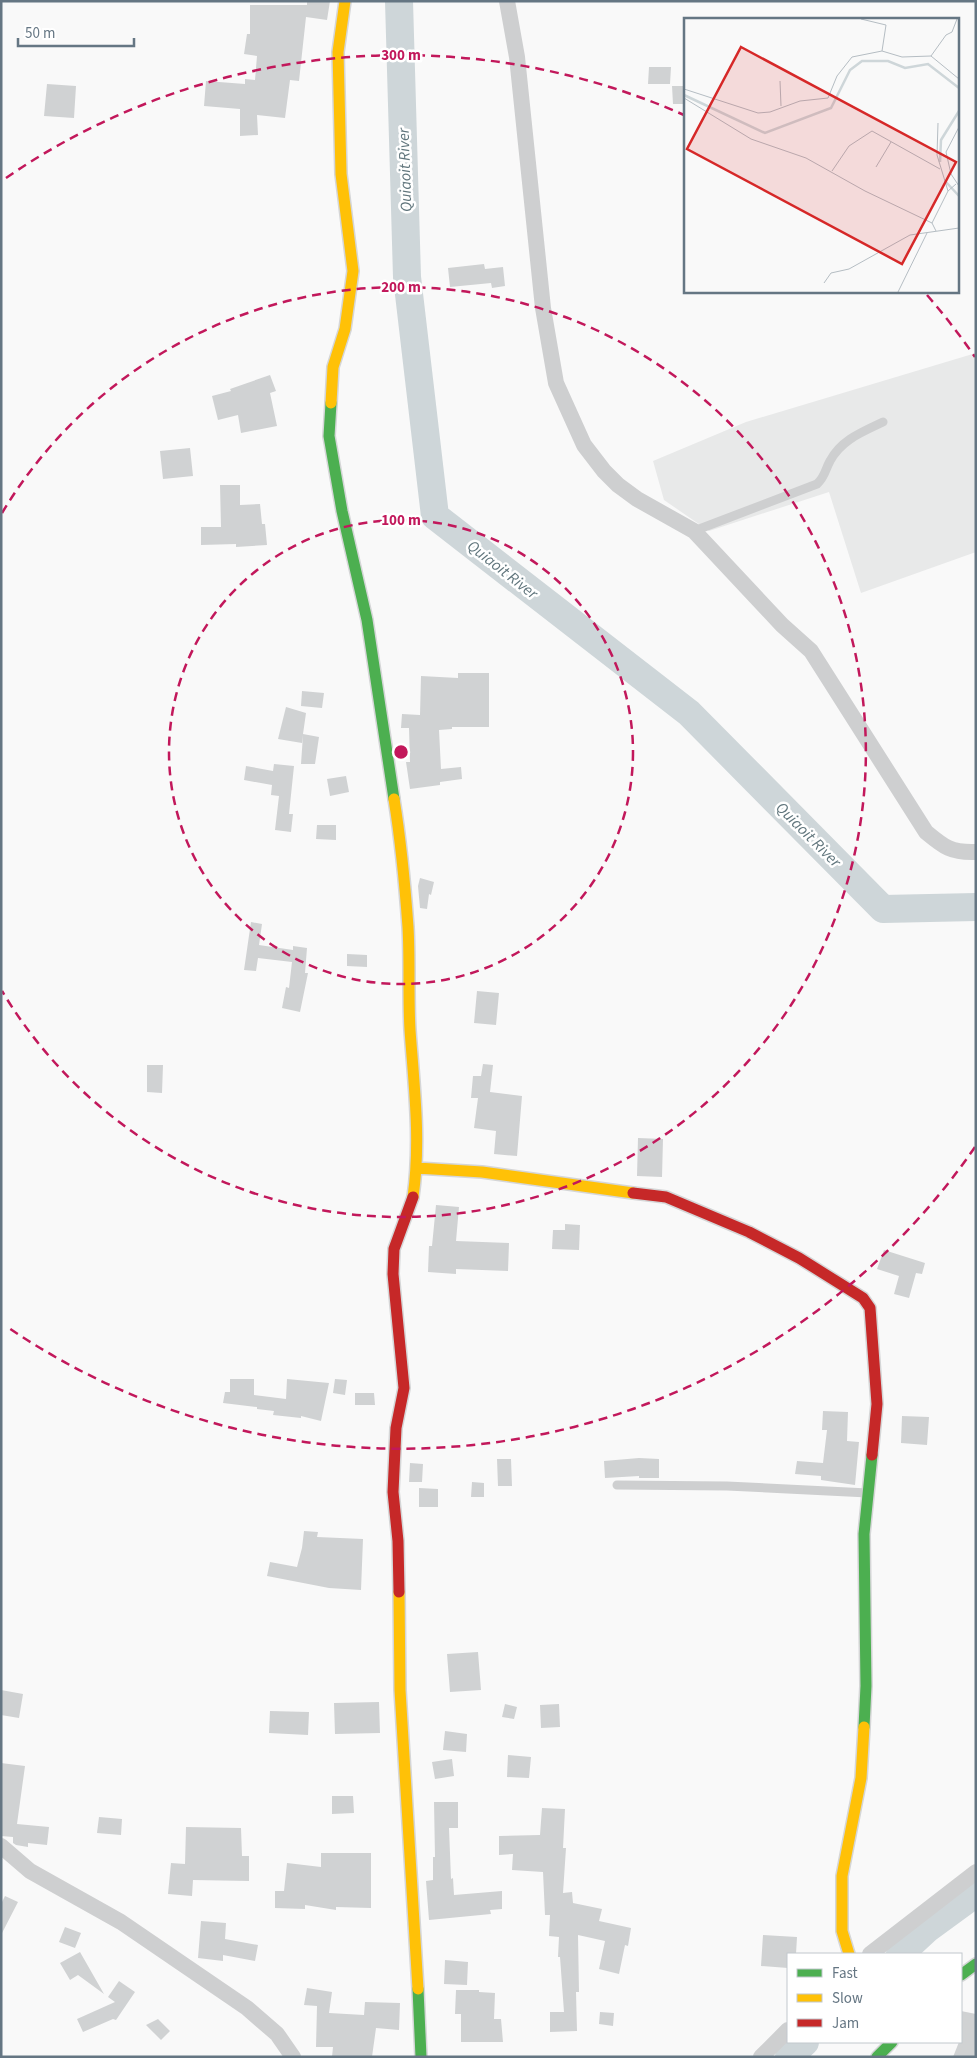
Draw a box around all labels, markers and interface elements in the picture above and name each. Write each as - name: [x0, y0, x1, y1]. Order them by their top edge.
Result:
- scale bar: [18, 15, 134, 47]
- inset map: [684, 18, 960, 292]
- text: 50 m: [25, 23, 55, 44]
- text: 300 m: [381, 45, 421, 66]
- water label: Quiaoit River: [392, 126, 417, 212]
- text: 200 m: [381, 277, 421, 298]
- text: 100 m: [381, 510, 421, 531]
- water label: Quiaoit River: [462, 535, 544, 605]
- centre of rings: [392, 743, 410, 761]
- water label: Quiaoit River: [771, 797, 847, 873]
- legend: [787, 1953, 962, 2043]
- text: Fast: [832, 1963, 858, 1984]
- text: Slow: [832, 1988, 863, 2009]
- text: Jam: [832, 2013, 859, 2034]

